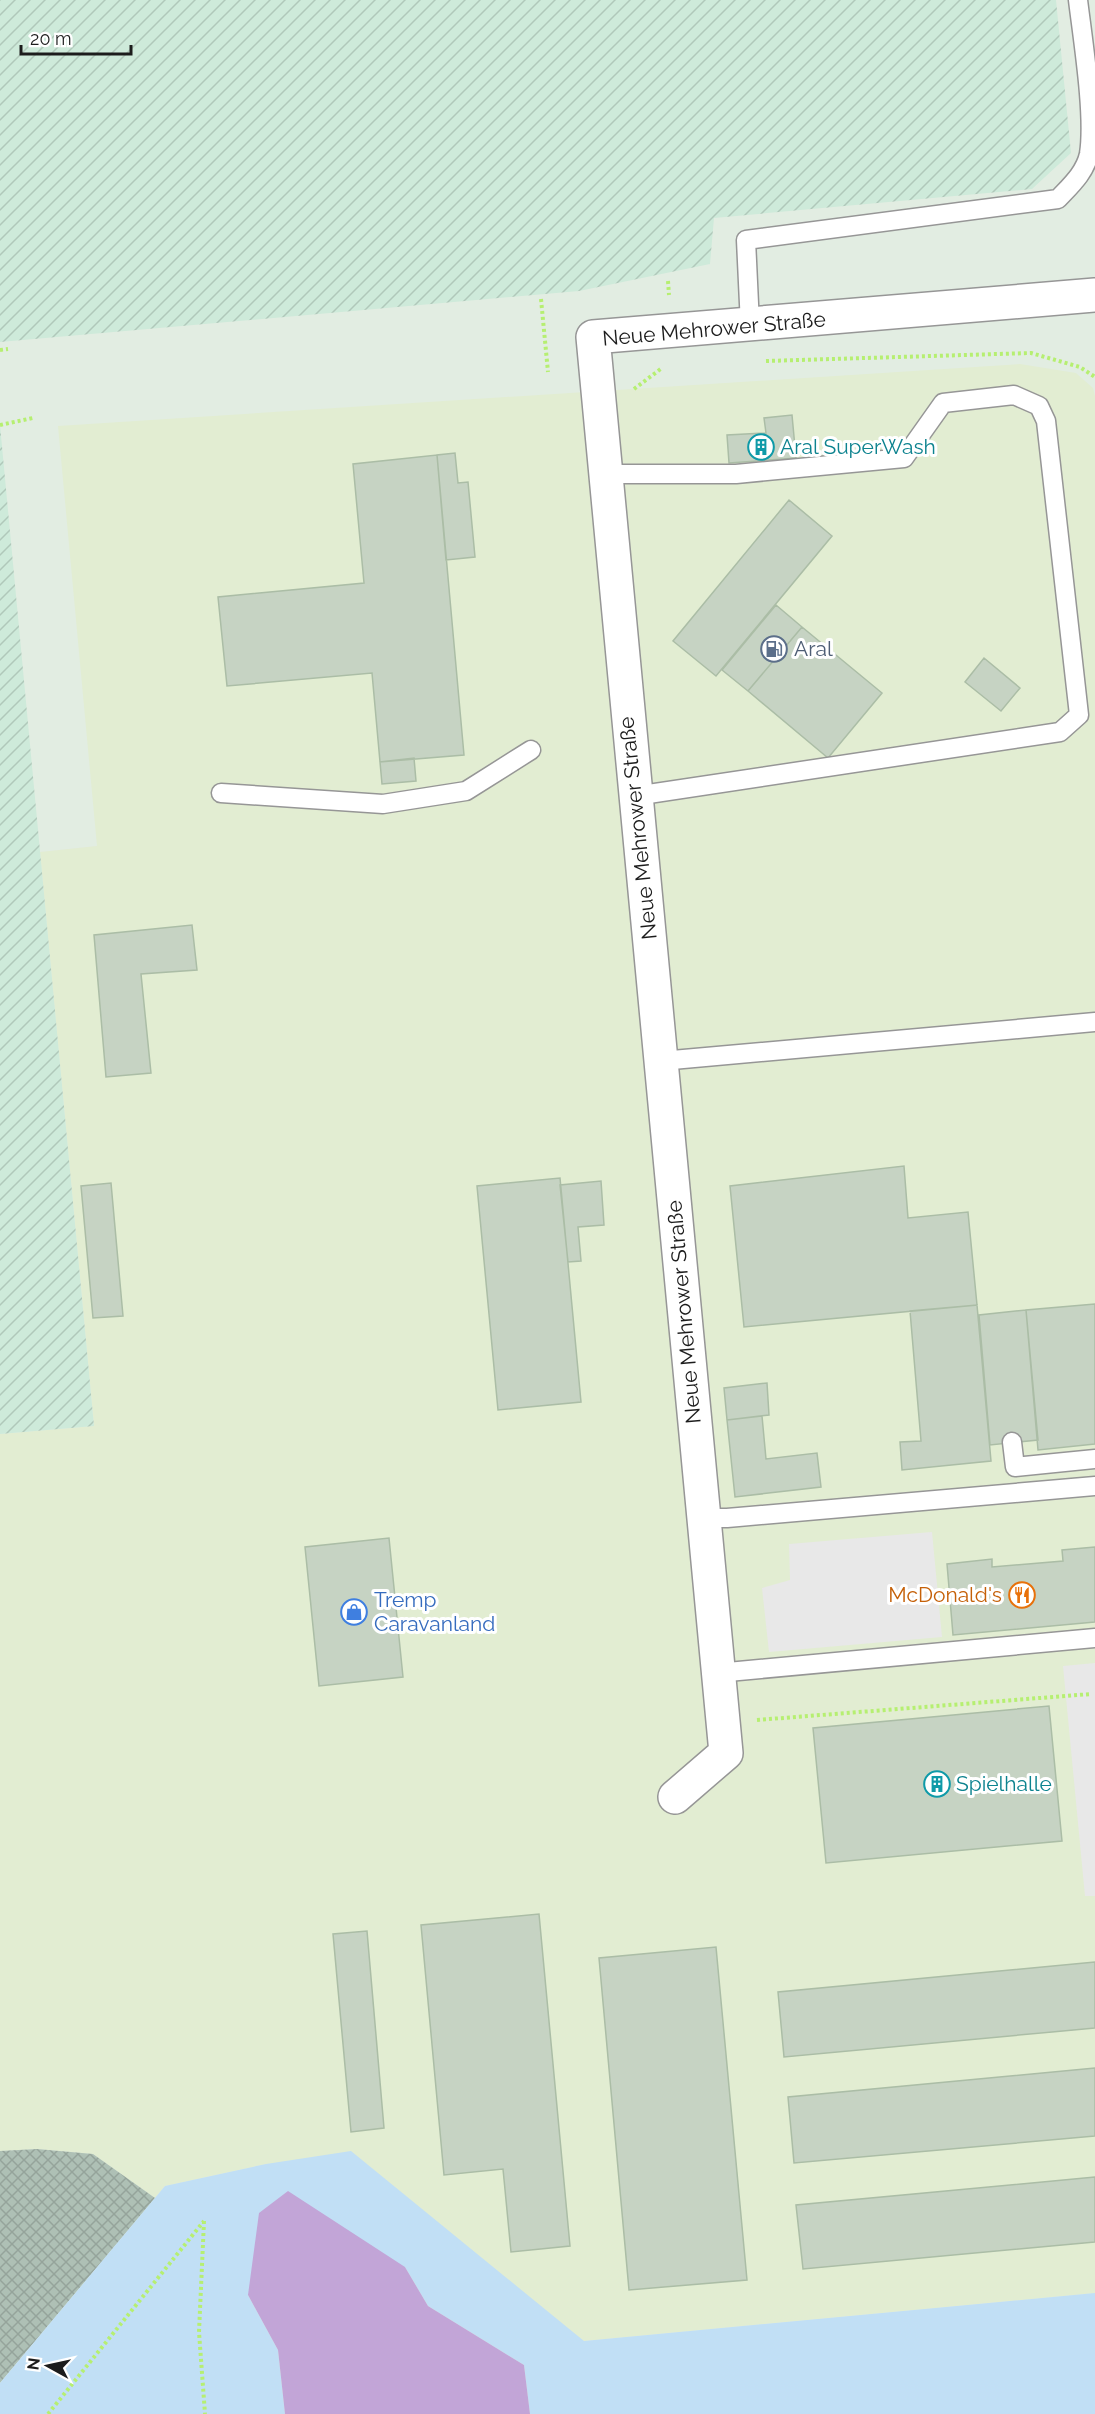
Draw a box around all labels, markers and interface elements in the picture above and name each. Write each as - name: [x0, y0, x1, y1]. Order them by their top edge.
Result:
- scale bar: [21, 18, 130, 56]
- text: 20 m: [30, 28, 72, 49]
- street label: Neue Mehrower Straße: [601, 306, 827, 351]
- building icon: Aral SuperWash: [746, 432, 776, 462]
- place label: Aral SuperWash: [780, 434, 936, 459]
- fuel station icon: Aral: [759, 634, 789, 664]
- place label: Aral: [794, 636, 833, 661]
- street label: Neue Mehrower Straße: [613, 715, 662, 941]
- street label: Neue Mehrower Straße: [661, 1199, 706, 1425]
- restaurant icon: McDonald's: [1007, 1580, 1037, 1610]
- place label: McDonald's: [888, 1582, 1002, 1607]
- place label: Tremp Caravanland: [374, 1587, 495, 1636]
- shop icon: Tremp Caravanland: [339, 1597, 369, 1627]
- building icon: Spielhalle: [922, 1769, 952, 1799]
- place label: Spielhalle: [956, 1771, 1052, 1796]
- north arrow: [18, 2336, 78, 2396]
- text: N: [23, 2357, 44, 2371]

